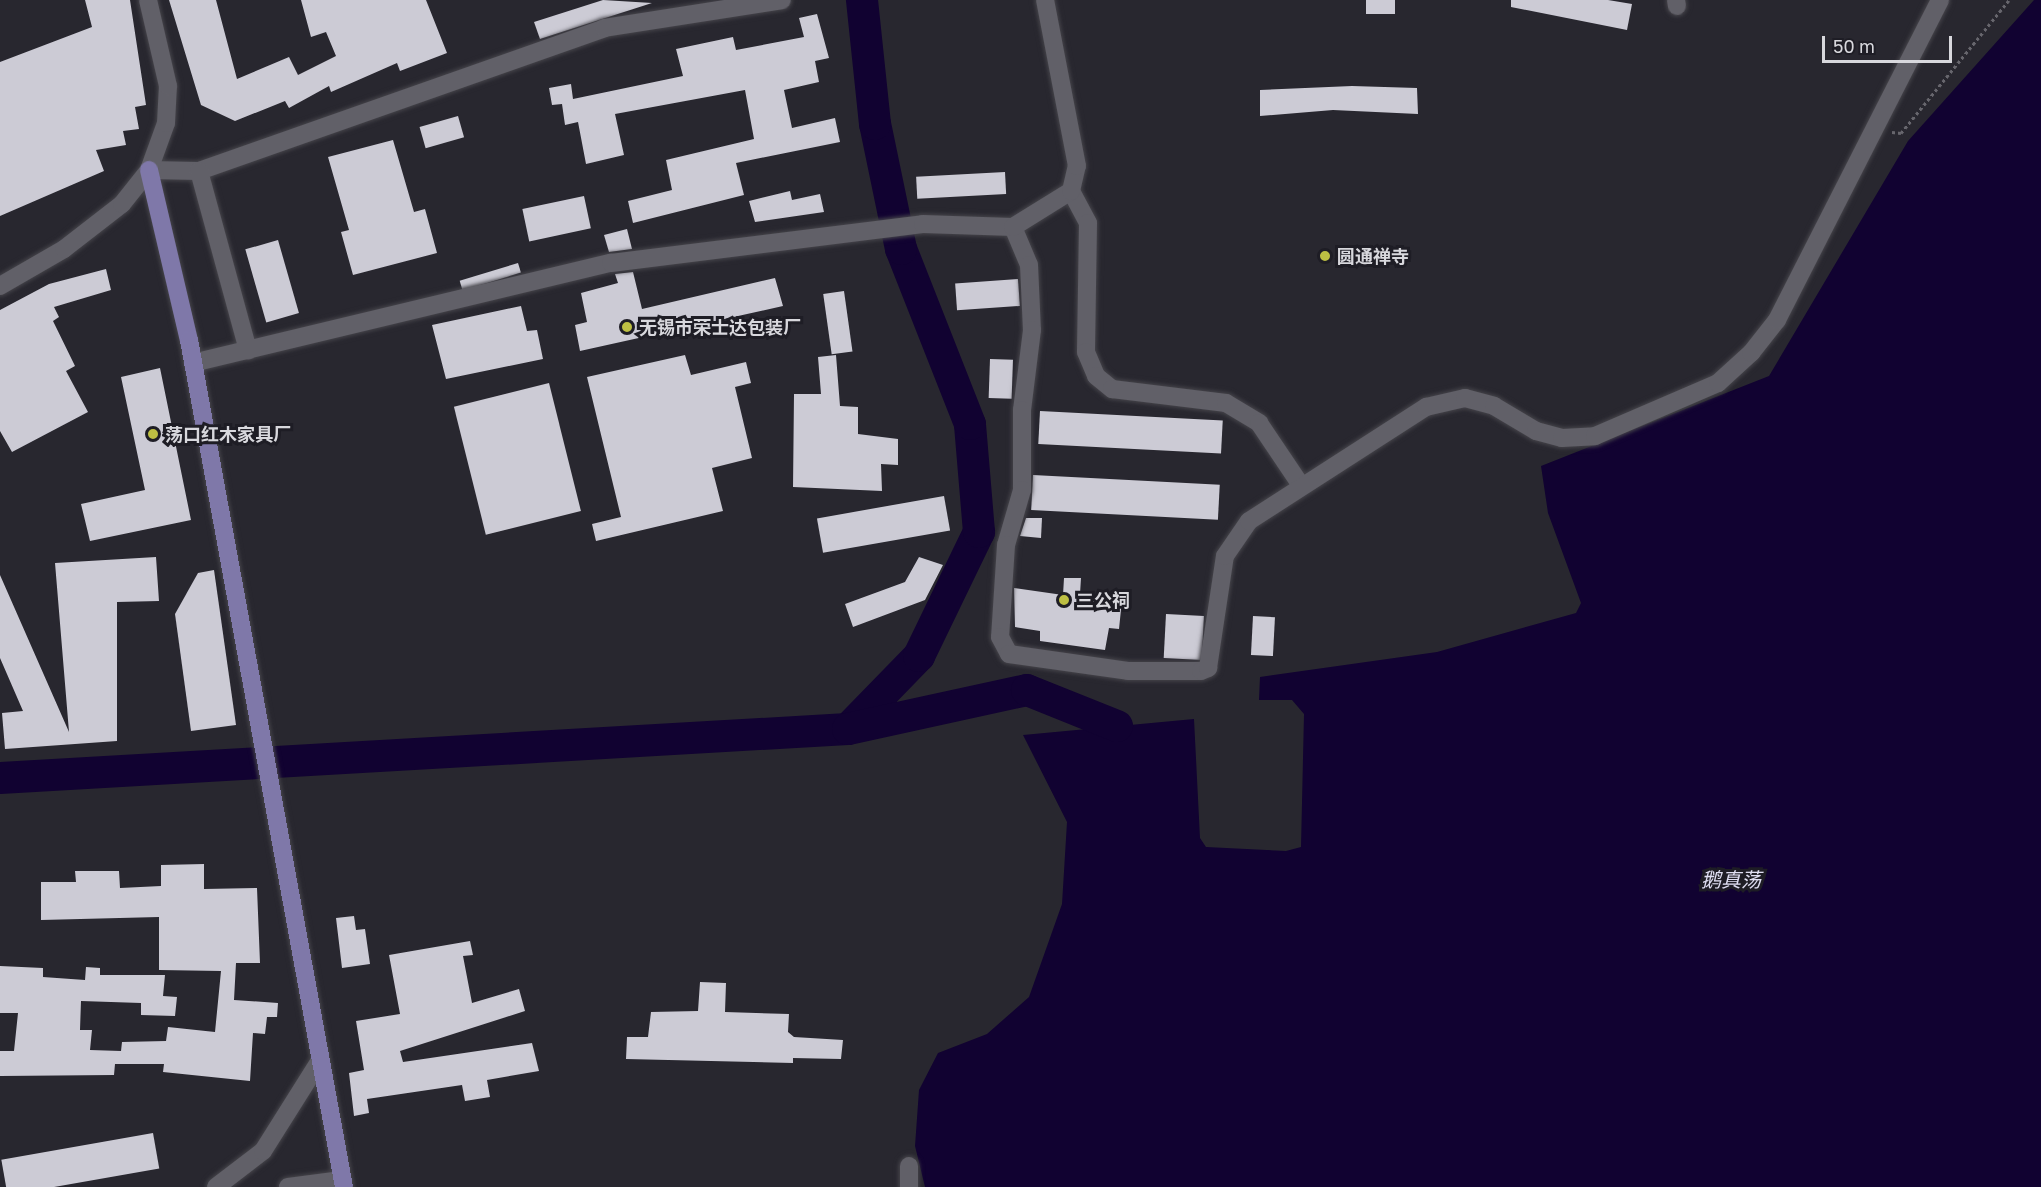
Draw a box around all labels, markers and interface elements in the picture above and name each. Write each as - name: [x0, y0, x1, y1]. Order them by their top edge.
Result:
- scale bar: [1825, 24, 1956, 62]
- text: 50 m: [1833, 35, 1875, 57]
- place label: 圆通禅寺: [1337, 245, 1409, 267]
- marker: 圆通禅寺: [1318, 249, 1332, 263]
- place label: 无锡市荣士达包装厂: [639, 316, 801, 338]
- marker: 无锡市荣士达包装厂: [620, 320, 634, 334]
- place label: 荡口红木家具厂: [165, 423, 291, 445]
- marker: 荡口红木家具厂: [146, 427, 160, 441]
- place label: 三公祠: [1076, 589, 1130, 611]
- marker: 三公祠: [1057, 593, 1071, 607]
- water label: 鹅真荡: [1701, 867, 1761, 891]

